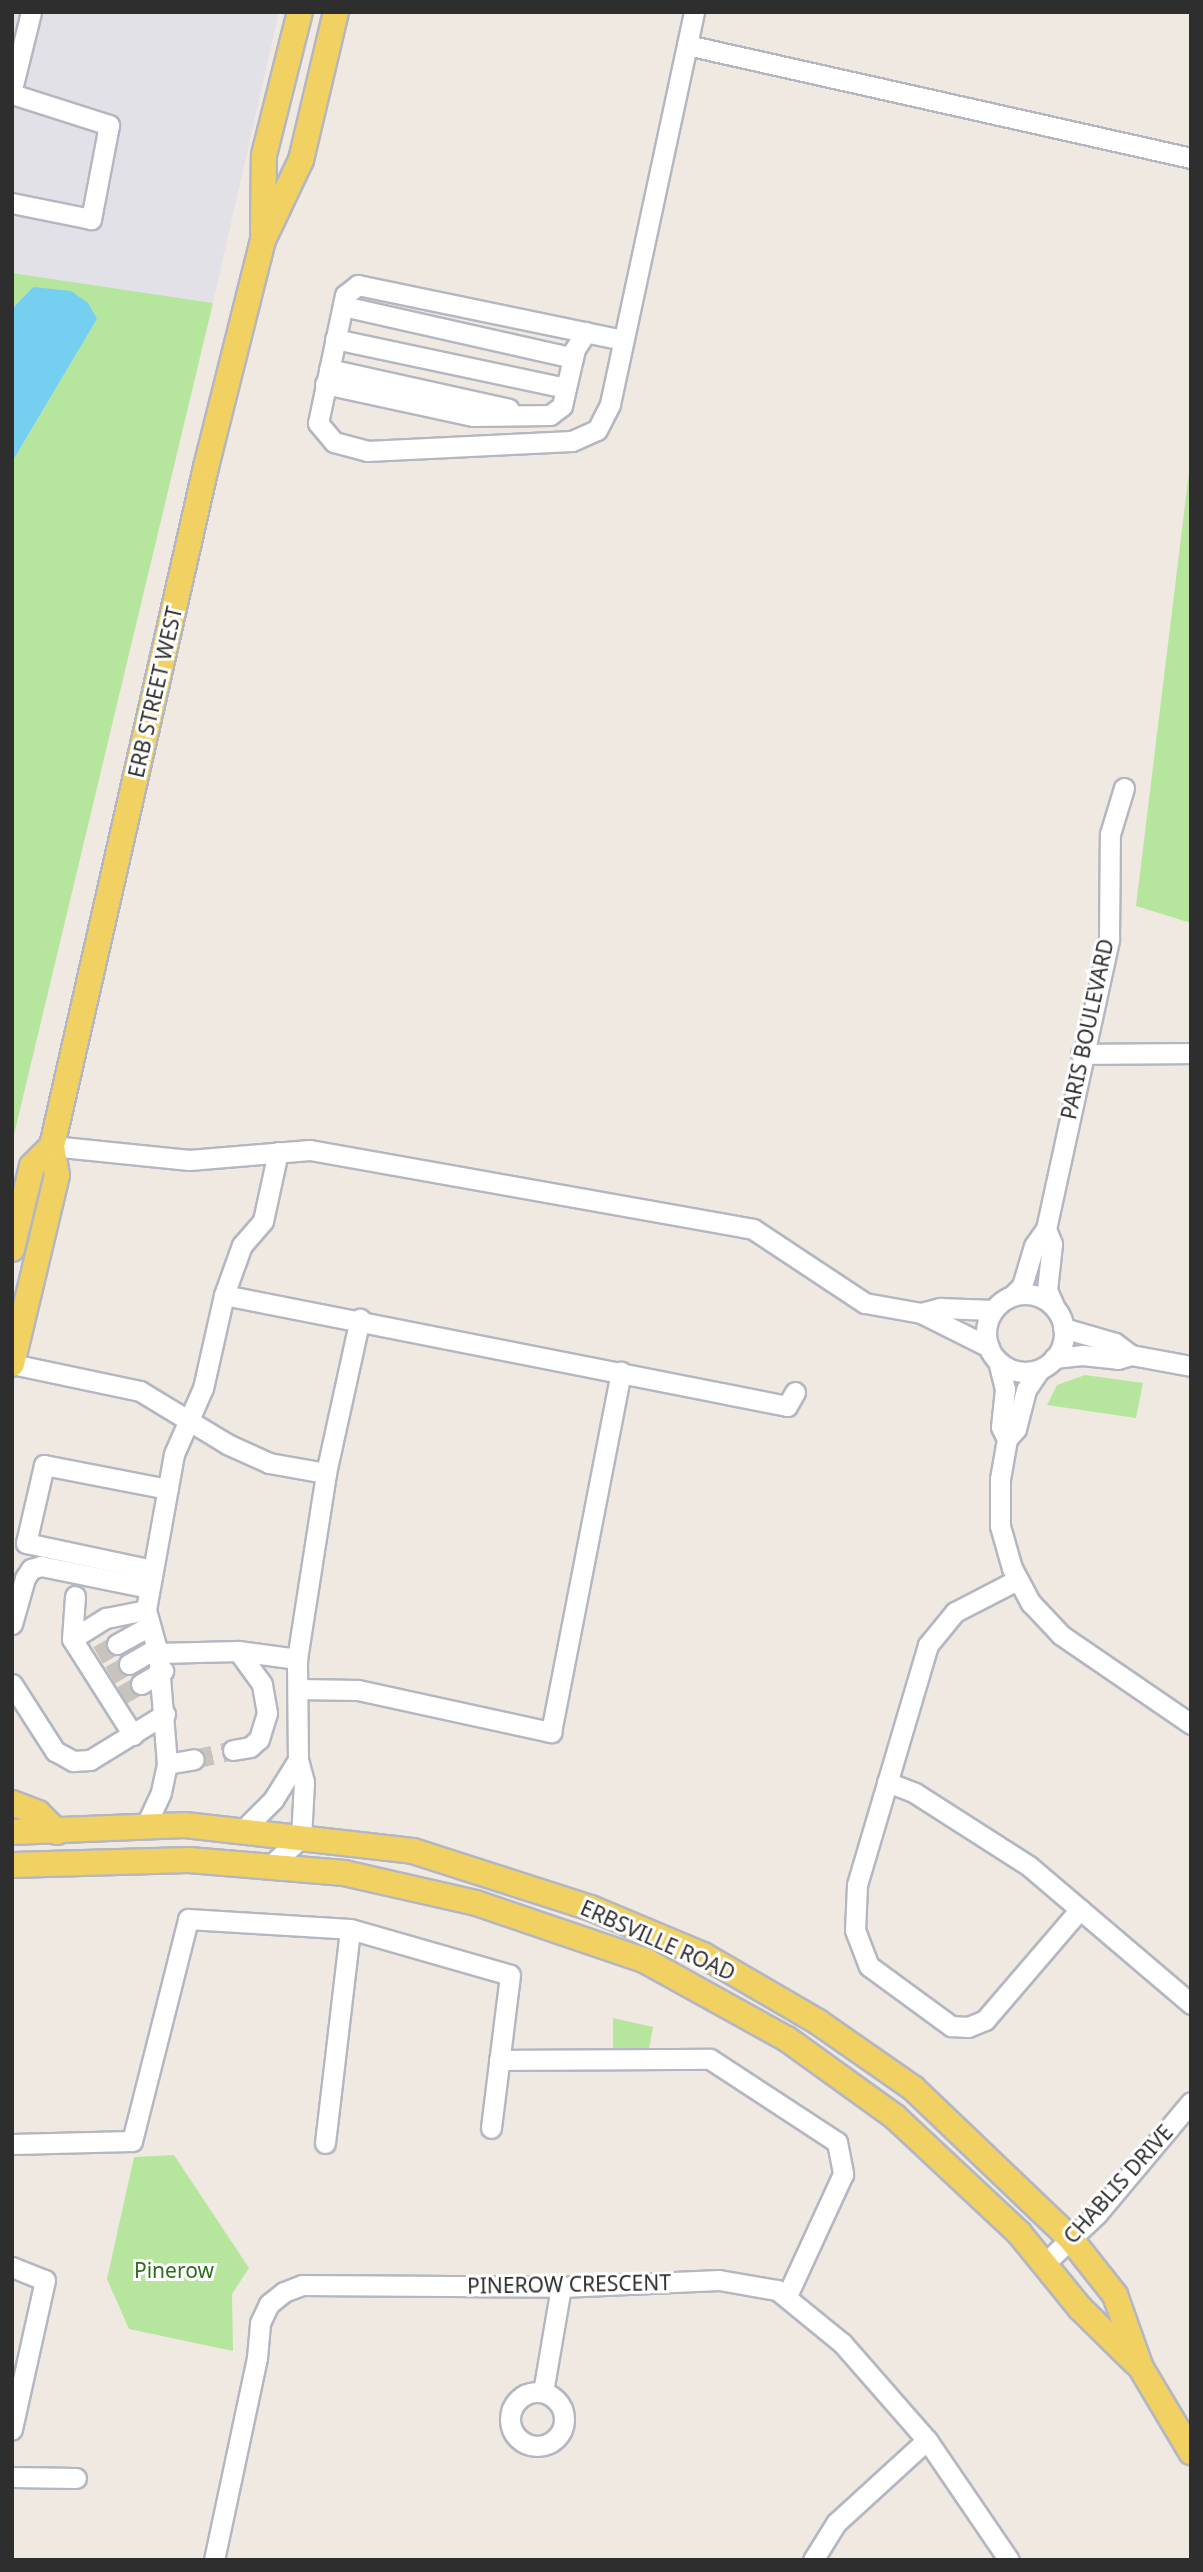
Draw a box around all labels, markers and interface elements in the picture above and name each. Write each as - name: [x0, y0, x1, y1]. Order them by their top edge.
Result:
- street label: ERB STREET WEST: [123, 604, 187, 780]
- street label: PARIS BOULEVARD: [1056, 936, 1118, 1122]
- street label: ERBSVILLE ROAD: [577, 1895, 739, 1985]
- street label: CHABLIS DRIVE: [1058, 2120, 1178, 2248]
- park label: Pinerow: [134, 2257, 214, 2283]
- street label: PINEROW CRESCENT: [467, 2270, 671, 2298]

